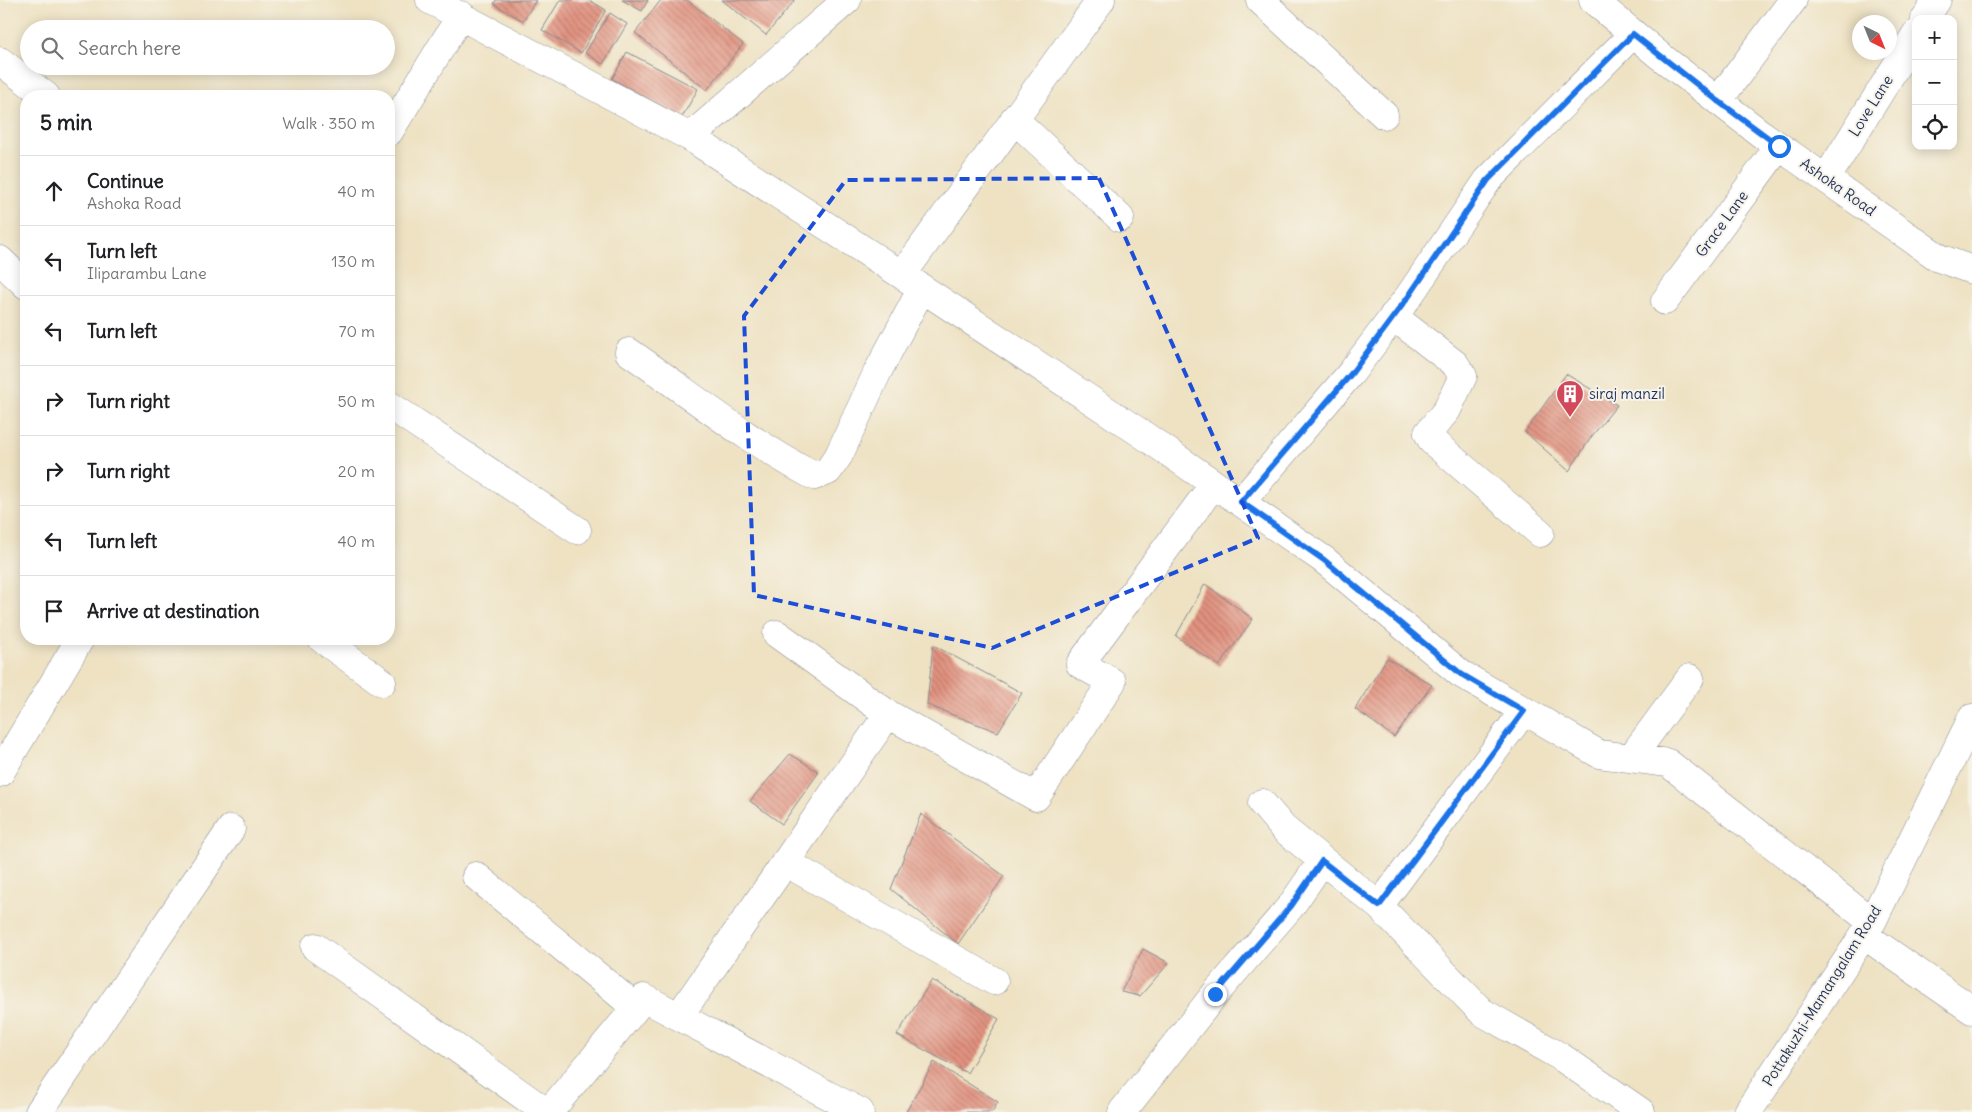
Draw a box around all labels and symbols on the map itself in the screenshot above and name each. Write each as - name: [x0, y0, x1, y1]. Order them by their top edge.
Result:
- north arrow: [1852, 15, 1897, 60]
- street label: Love Lane: [1844, 72, 1897, 140]
- route start: [1768, 135, 1791, 158]
- street label: Ashoka Road: [1797, 153, 1880, 220]
- street label: Grace Lane: [1691, 187, 1752, 261]
- building icon: siraj manzil: [1555, 379, 1585, 418]
- place label: siraj manzil: [1589, 384, 1665, 403]
- street label: Pottakuzhi-Mamangalam Road: [1758, 902, 1885, 1090]
- route end: [1204, 983, 1227, 1006]

